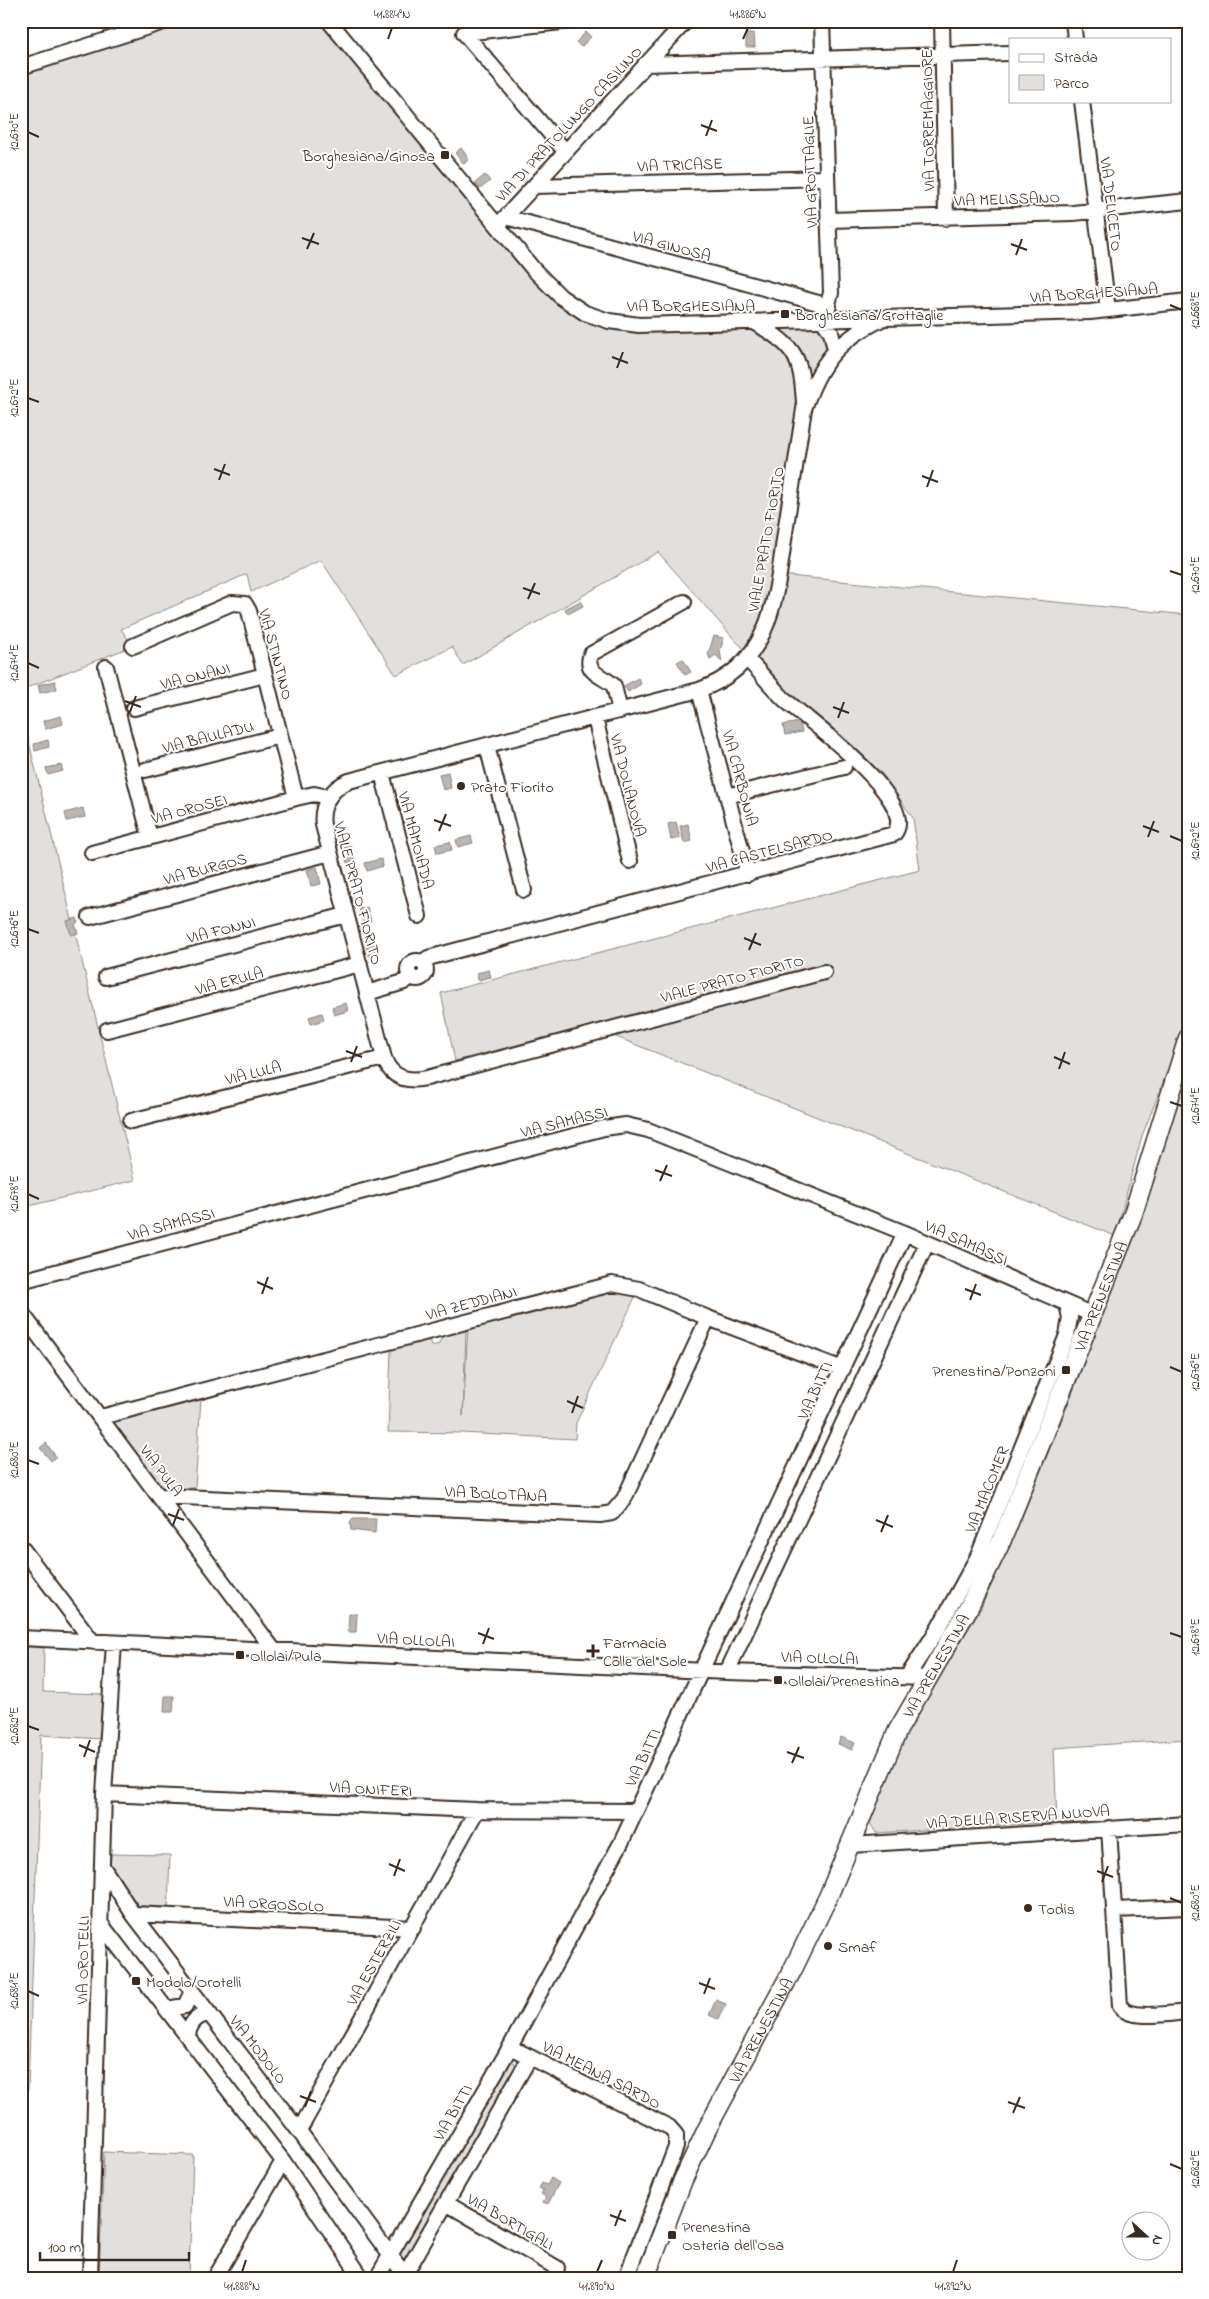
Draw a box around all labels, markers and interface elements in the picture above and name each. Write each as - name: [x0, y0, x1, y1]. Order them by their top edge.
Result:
- text: 41.884°N: [374, 6, 410, 24]
- text: 41.886°N: [730, 6, 766, 24]
- legend: [1009, 38, 1172, 102]
- street label: VIA DI PRATOLUNGO CASILINO: [490, 41, 648, 209]
- text: Strada: [1054, 47, 1098, 69]
- street label: VIA TORREMAGGIORE: [916, 49, 942, 192]
- text: Parco: [1054, 73, 1089, 95]
- text: 12.670°E: [6, 113, 24, 151]
- street label: VIA GROTTAGLIE: [797, 115, 825, 229]
- place label: Borghesiana/Ginosa: [302, 145, 435, 169]
- marker: Borghesiana/Ginosa: [439, 149, 451, 161]
- street label: VIA TRICASE: [636, 153, 723, 180]
- street label: VIA DELICETO: [1092, 155, 1128, 253]
- street label: VIA MELISSANO: [953, 186, 1060, 214]
- street label: VIA GINOSA: [629, 225, 714, 269]
- street label: VIA BORGHESIANA: [1028, 278, 1159, 311]
- text: 12.668°E: [1187, 291, 1205, 329]
- street label: VIA BORGHESIANA: [626, 295, 755, 319]
- place label: Borghesiana/Grottaglie: [794, 304, 944, 328]
- marker: Borghesiana/Grottaglie: [779, 308, 791, 320]
- text: 12.672°E: [6, 379, 24, 417]
- street label: VIALE PRATO FIORITO: [742, 465, 792, 615]
- text: 12.670°E: [1187, 556, 1205, 594]
- street label: VIA STINTINO: [251, 605, 299, 703]
- text: 12.674°E: [6, 644, 24, 682]
- street label: VIA ONANI: [157, 657, 233, 697]
- street label: VIA BAULADU: [159, 715, 257, 761]
- street label: VIA CARBONIA: [714, 727, 763, 829]
- street label: VIA DOLIANOVA: [602, 730, 652, 840]
- place label: Prato Fiorito: [471, 776, 554, 800]
- marker: Prato Fiorito: [455, 780, 467, 792]
- street label: VIA OROSEI: [148, 788, 230, 832]
- street label: VIA MAMOIADA: [390, 788, 440, 892]
- street label: VIALE PRATO FIORITO: [326, 818, 388, 968]
- text: 12.672°E: [1187, 822, 1205, 860]
- street label: VIA CASTELSARDO: [703, 824, 835, 881]
- street label: VIA BURGOS: [160, 847, 250, 893]
- text: 12.676°E: [6, 910, 24, 948]
- street label: VIA FONNI: [184, 911, 258, 951]
- street label: VIALE PRATO FIORITO: [657, 949, 807, 1011]
- street label: VIA ERULA: [192, 961, 266, 1003]
- street label: VIA LULA: [222, 1055, 284, 1093]
- text: 12.674°E: [1187, 1087, 1205, 1125]
- street label: VIA SAMASSI: [517, 1101, 611, 1146]
- text: 12.678°E: [6, 1175, 24, 1213]
- street label: VIA SAMASSI: [124, 1202, 218, 1248]
- street label: VIA SAMASSI: [920, 1214, 1012, 1273]
- street label: VIA PRENESTINA: [1069, 1238, 1135, 1356]
- street label: VIA ZEDDIANI: [422, 1280, 520, 1328]
- text: 12.676°E: [1187, 1353, 1205, 1391]
- street label: VIA BITTI: [791, 1358, 840, 1425]
- place label: Prenestina/Ponzoni: [932, 1360, 1056, 1384]
- marker: Prenestina/Ponzoni: [1060, 1364, 1072, 1376]
- street label: VIA PULA: [132, 1439, 188, 1502]
- text: 12.680°E: [6, 1441, 24, 1479]
- street label: VIA MACOMER: [959, 1443, 1016, 1538]
- street label: VIA BOLOTANA: [443, 1480, 548, 1510]
- street label: VIA PRENESTINA: [897, 1610, 977, 1724]
- text: 12.678°E: [1187, 1618, 1205, 1656]
- street label: VIA OLLOLAI: [376, 1627, 455, 1655]
- place label: Farmacia Colle del Sole: [602, 1632, 688, 1674]
- place label: Ollolai/Pula: [250, 1645, 322, 1669]
- marker: Farmacia Colle del Sole: [587, 1645, 599, 1657]
- street label: VIA OLLOLAI: [780, 1646, 859, 1672]
- marker: Ollolai/Pula: [234, 1649, 246, 1661]
- place label: Ollolai/Prenestina: [788, 1670, 899, 1694]
- marker: Ollolai/Prenestina: [772, 1674, 784, 1686]
- text: 12.682°E: [6, 1707, 24, 1745]
- street label: VIA BITTI: [619, 1725, 668, 1792]
- street label: VIA ONIFERI: [328, 1776, 413, 1804]
- street label: VIA DELLA RISERVA NUOVA: [925, 1800, 1111, 1836]
- text: 12.680°E: [1187, 1884, 1205, 1922]
- street label: VIA ORGOSOLO: [222, 1890, 325, 1920]
- place label: Todis: [1038, 1898, 1075, 1922]
- marker: Todis: [1022, 1902, 1034, 1914]
- street label: VIA OROTELLI: [71, 1915, 97, 2006]
- street label: VIA ESTERZILI: [341, 1915, 408, 2011]
- place label: Smaf: [838, 1936, 877, 1960]
- marker: Smaf: [822, 1940, 834, 1952]
- place label: Modolo/Orotelli: [146, 1971, 242, 1995]
- text: 12.684°E: [6, 1972, 24, 2010]
- street label: VIA PRENESTINA: [723, 1974, 800, 2089]
- marker: Modolo/Orotelli: [130, 1975, 142, 1987]
- street label: VIA MODOLO: [222, 2010, 292, 2090]
- street label: VIA MEANA SARDO: [537, 2035, 665, 2116]
- street label: VIA BITTI: [427, 2080, 480, 2147]
- text: 12.682°E: [1187, 2150, 1205, 2188]
- street label: VIA BORTIGALI: [461, 2188, 558, 2257]
- north arrow: [1122, 2212, 1172, 2262]
- place label: Prenestina Osteria dell'Osa: [682, 2216, 784, 2258]
- scale bar: [40, 2229, 189, 2261]
- marker: Prenestina Osteria dell'Osa: [666, 2229, 678, 2241]
- text: N: [1145, 2232, 1168, 2248]
- text: 100 m: [48, 2237, 81, 2259]
- text: 41.888°N: [224, 2278, 260, 2296]
- text: 41.890°N: [579, 2278, 615, 2296]
- text: 41.892°N: [935, 2278, 971, 2296]

